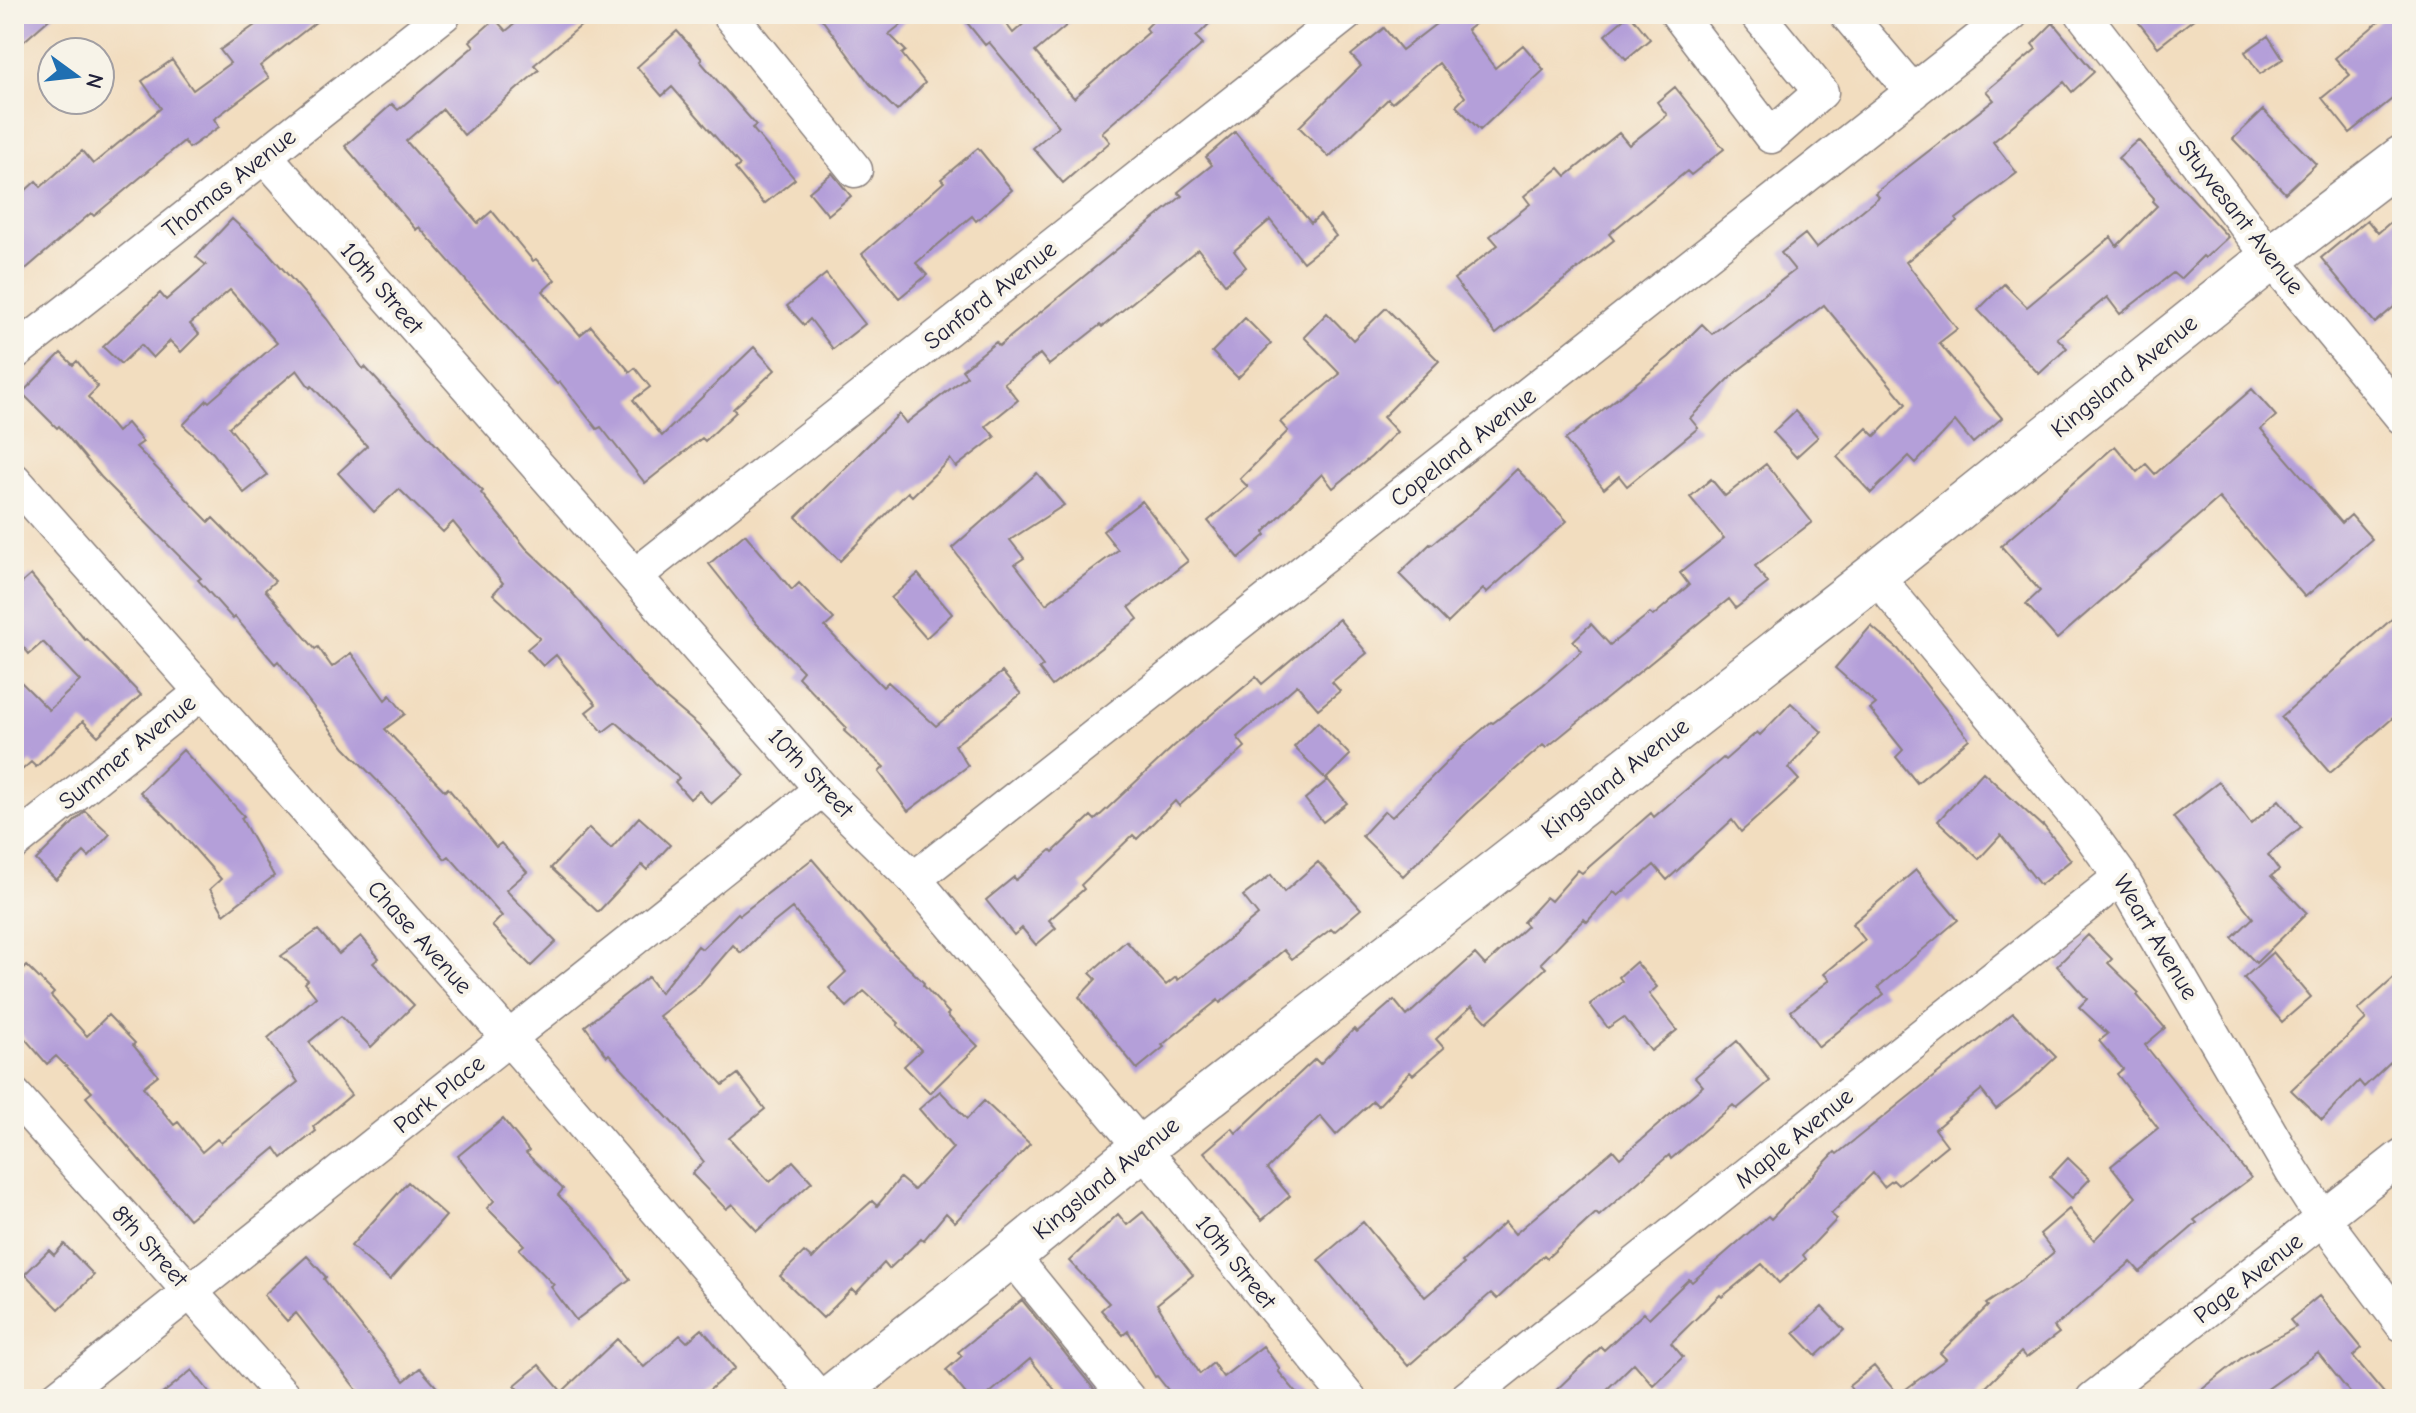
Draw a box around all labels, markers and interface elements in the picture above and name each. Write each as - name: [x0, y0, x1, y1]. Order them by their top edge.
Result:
- north arrow: [36, 36, 116, 116]
- text: N: [80, 71, 109, 91]
- street label: Thomas Avenue: [157, 122, 301, 244]
- street label: Stuyvesant Avenue: [2172, 134, 2310, 300]
- street label: Sanford Avenue: [918, 235, 1062, 355]
- street label: 10th Street: [335, 237, 430, 340]
- street label: Kingsland Avenue: [2045, 309, 2203, 443]
- street label: Copeland Avenue: [1385, 382, 1541, 512]
- street label: Summer Avenue: [53, 688, 201, 816]
- street label: Kingsland Avenue: [1536, 712, 1694, 844]
- street label: 10th Street: [763, 723, 860, 824]
- street label: Weart Avenue: [2108, 869, 2204, 1005]
- street label: Chase Avenue: [362, 874, 478, 1000]
- street label: Park Place: [388, 1049, 490, 1139]
- street label: Maple Avenue: [1729, 1082, 1859, 1194]
- street label: Kingsland Avenue: [1027, 1111, 1185, 1245]
- street label: 8th Street: [106, 1199, 195, 1293]
- street label: 10th Street: [1190, 1210, 1283, 1315]
- street label: Page Avenue: [2188, 1227, 2308, 1329]

